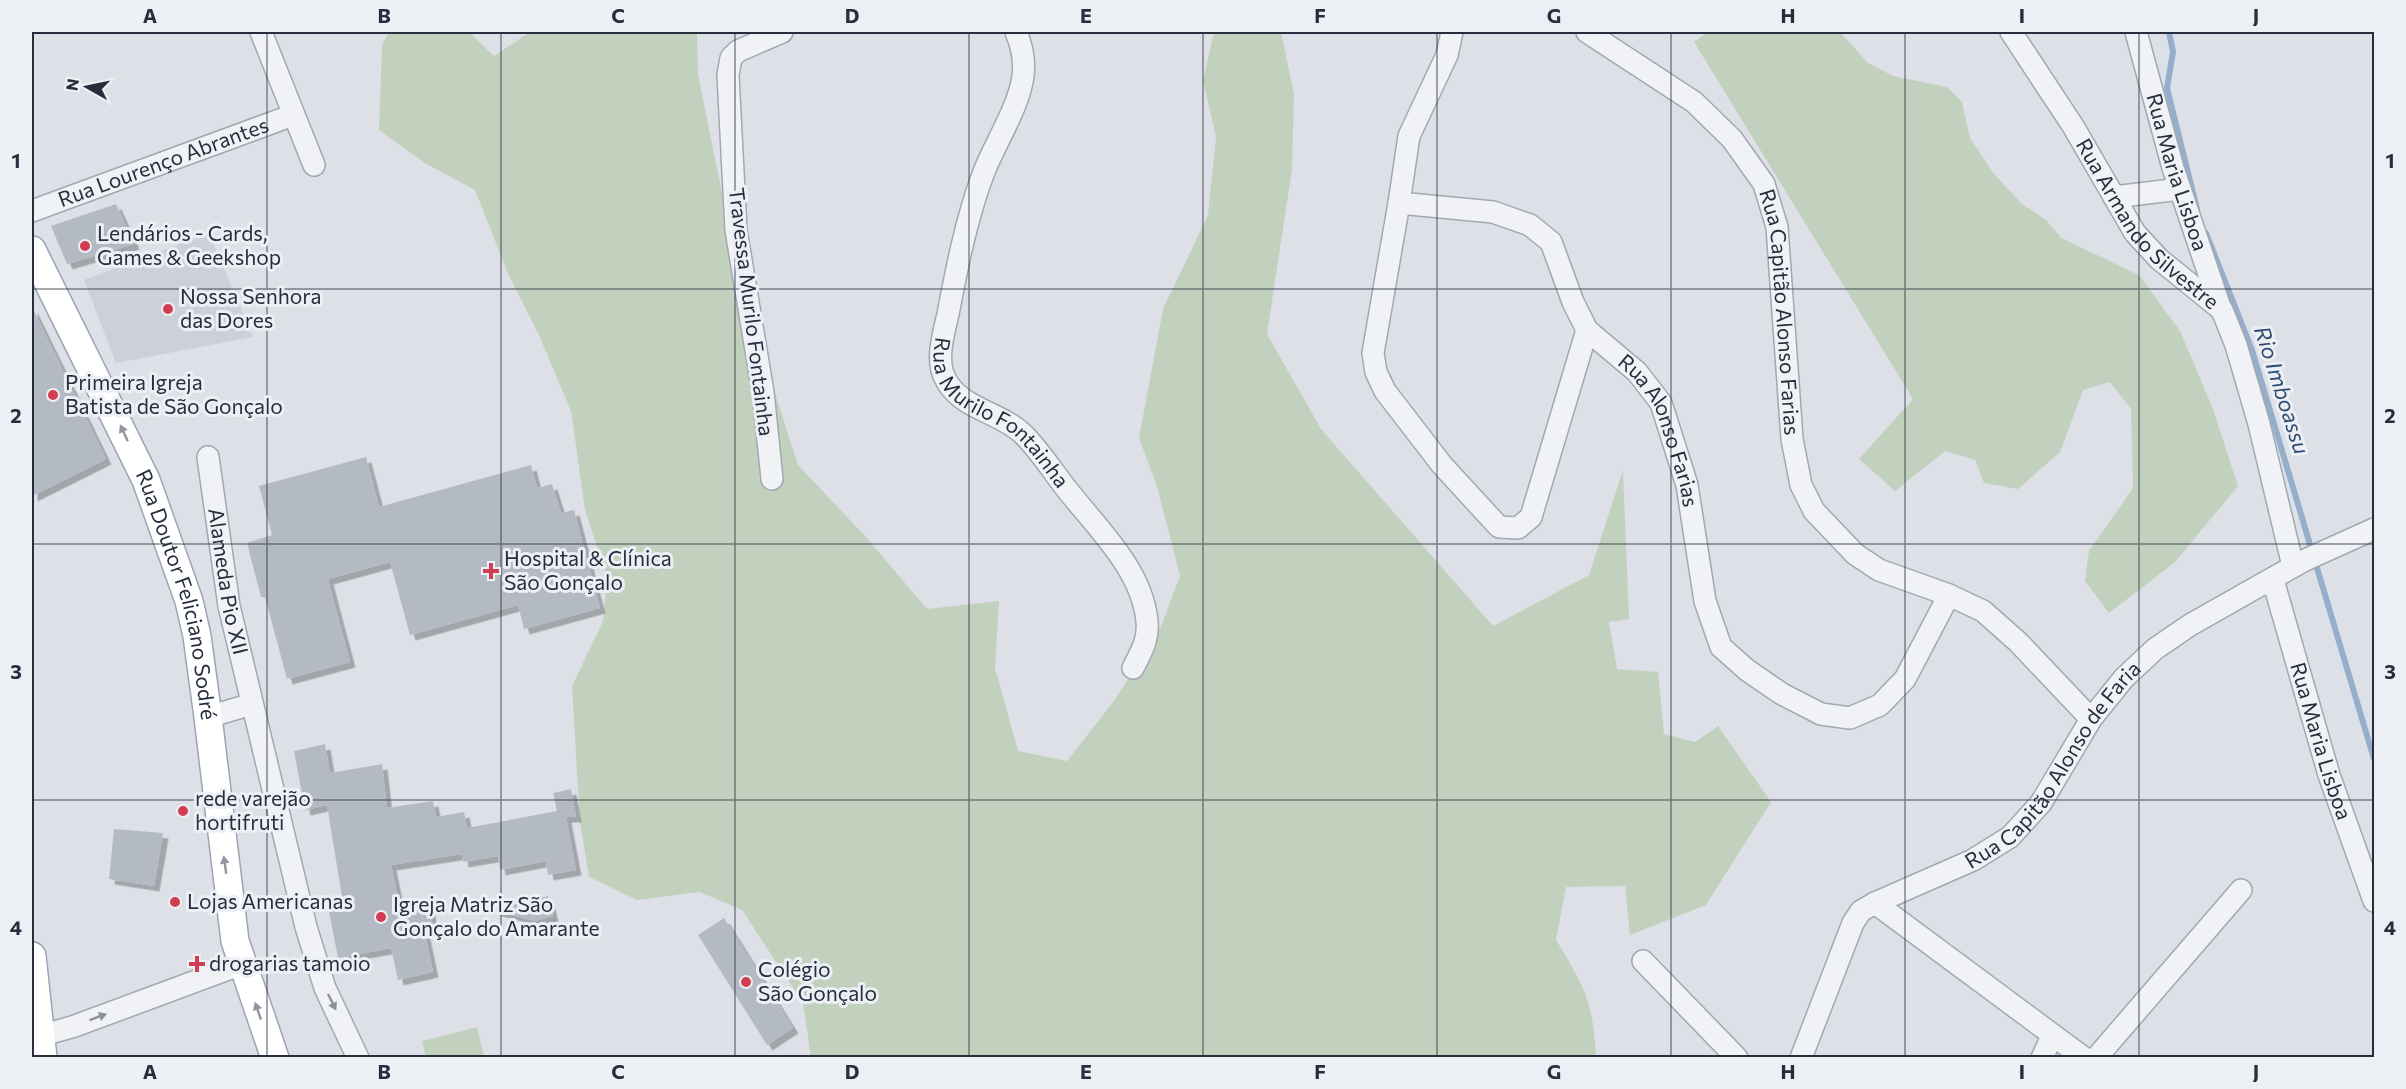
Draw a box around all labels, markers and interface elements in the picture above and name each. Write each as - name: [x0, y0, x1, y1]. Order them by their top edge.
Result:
- text: A: [143, 3, 157, 27]
- text: B: [377, 3, 391, 27]
- text: C: [611, 3, 625, 27]
- text: D: [845, 3, 859, 27]
- text: E: [1080, 3, 1092, 27]
- text: F: [1314, 3, 1326, 27]
- text: G: [1547, 3, 1561, 27]
- text: H: [1781, 3, 1796, 27]
- text: I: [2019, 3, 2025, 27]
- text: J: [2253, 3, 2259, 27]
- north arrow: [57, 57, 117, 117]
- text: N: [61, 77, 82, 92]
- street label: Rua Maria Lisboa: [2142, 90, 2214, 254]
- street label: Rua Lourenço Abrantes: [54, 111, 272, 211]
- street label: Rua Armando Silvestre: [2072, 133, 2225, 314]
- text: 1: [11, 148, 21, 172]
- text: 1: [2385, 148, 2395, 172]
- street label: Travessa Murilo Fontainha: [725, 186, 780, 437]
- street label: Rua Capitão Alonso Farias: [1755, 186, 1806, 436]
- place label: Lendários - Cards, Games & Geekshop: [97, 220, 281, 269]
- marker: Lendários - Cards, Games & Geekshop: [78, 239, 92, 253]
- place label: Nossa Senhora das Dores: [180, 283, 321, 332]
- marker: Nossa Senhora das Dores: [161, 302, 175, 316]
- water label: Rio Imboassu: [2249, 322, 2316, 457]
- street label: Rua Murilo Fontainha: [930, 336, 1075, 492]
- street label: Rua Alonso Farias: [1614, 348, 1704, 509]
- place label: Primeira Igreja Batista de São Gonçalo: [65, 369, 283, 418]
- marker: Primeira Igreja Batista de São Gonçalo: [46, 388, 60, 402]
- text: 2: [10, 403, 22, 427]
- text: 2: [2384, 403, 2396, 427]
- one-way arrow: [119, 425, 128, 442]
- street label: Rua Doutor Feliciano Sodré: [132, 465, 222, 721]
- street label: Alameda Pio XII: [204, 506, 254, 657]
- place label: Hospital & Clínica São Gonçalo: [504, 545, 672, 594]
- marker: Hospital & Clínica São Gonçalo: [482, 562, 500, 580]
- street label: Rua Capitão Alonso de Faria: [1960, 655, 2145, 873]
- text: 3: [10, 659, 22, 683]
- street label: Rua Maria Lisboa: [2286, 659, 2358, 823]
- text: 3: [2384, 659, 2396, 683]
- place label: rede varejão hortifruti: [195, 785, 311, 834]
- marker: rede varejão hortifruti: [176, 804, 190, 818]
- one-way arrow: [221, 855, 230, 874]
- place label: Lojas Americanas: [187, 888, 353, 913]
- place label: Igreja Matriz São Gonçalo do Amarante: [393, 891, 599, 940]
- marker: Lojas Americanas: [168, 895, 182, 909]
- marker: Igreja Matriz São Gonçalo do Amarante: [374, 910, 388, 924]
- text: 4: [10, 915, 22, 939]
- text: 4: [2384, 915, 2396, 939]
- place label: drogarias tamoio: [209, 950, 371, 975]
- place label: Colégio São Gonçalo: [758, 956, 877, 1005]
- marker: drogarias tamoio: [190, 957, 204, 971]
- marker: Colégio São Gonçalo: [739, 975, 753, 989]
- one-way arrow: [328, 994, 337, 1011]
- one-way arrow: [253, 1002, 263, 1020]
- one-way arrow: [89, 1012, 107, 1022]
- text: A: [143, 1059, 157, 1083]
- text: B: [377, 1059, 391, 1083]
- text: C: [611, 1059, 625, 1083]
- text: D: [845, 1059, 859, 1083]
- text: E: [1080, 1059, 1092, 1083]
- text: F: [1314, 1059, 1326, 1083]
- text: G: [1547, 1059, 1561, 1083]
- text: H: [1781, 1059, 1796, 1083]
- text: I: [2019, 1059, 2025, 1083]
- text: J: [2253, 1059, 2259, 1083]

